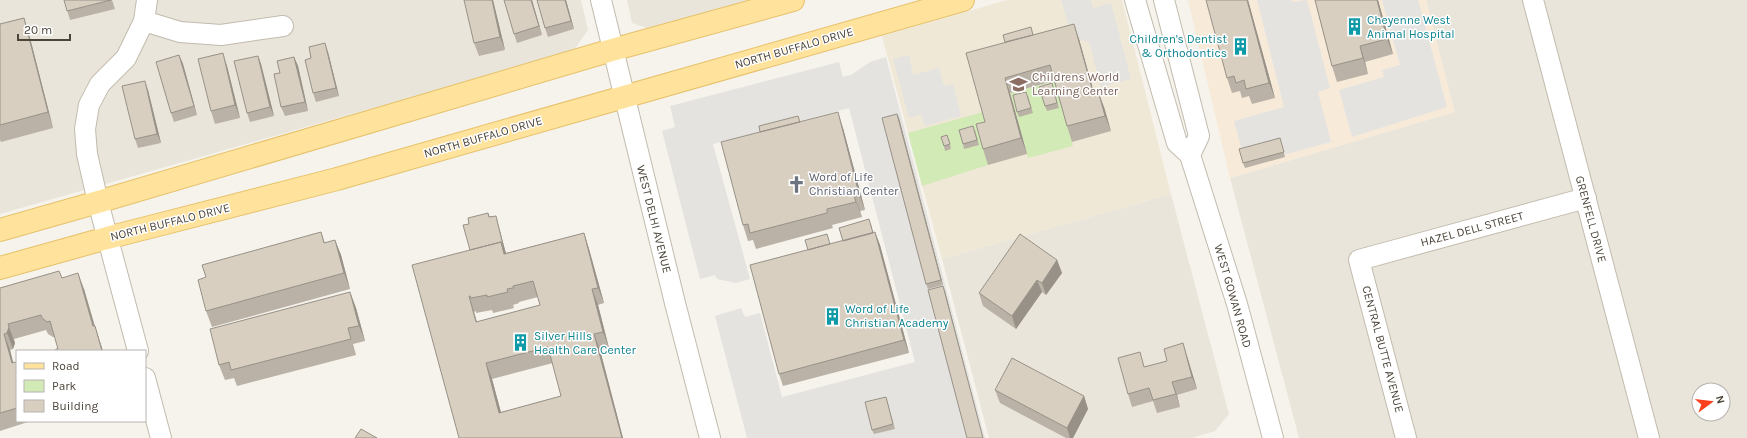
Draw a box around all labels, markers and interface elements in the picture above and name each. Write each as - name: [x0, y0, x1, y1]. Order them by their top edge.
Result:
- place label: Cheyenne West Animal Hospital: [1367, 13, 1455, 41]
- scale bar: [18, 16, 70, 42]
- building icon: Cheyenne West Animal Hospital: [1344, 17, 1364, 37]
- text: 20 m: [24, 23, 52, 37]
- street label: NORTH BUFFALO DRIVE: [733, 24, 855, 72]
- place label: Children's Dentist & Orthodontics: [1130, 32, 1227, 60]
- building icon: Children's Dentist & Orthodontics: [1230, 36, 1250, 56]
- place label: Childrens World Learning Center: [1032, 70, 1119, 98]
- school or university icon: Childrens World Learning Center: [1009, 74, 1029, 94]
- street label: NORTH BUFFALO DRIVE: [422, 113, 544, 161]
- street label: WEST DELHI AVENUE: [634, 163, 674, 275]
- place label: Word of Life Christian Center: [809, 170, 899, 198]
- church icon: Word of Life Christian Center: [786, 174, 806, 194]
- street label: GRENFELL DRIVE: [1573, 174, 1609, 264]
- street label: NORTH BUFFALO DRIVE: [109, 200, 231, 244]
- street label: HAZEL DELL STREET: [1419, 209, 1525, 249]
- street label: WEST GOWAN ROAD: [1211, 243, 1255, 350]
- street label: CENTRAL BUTTE AVENUE: [1359, 284, 1407, 414]
- place label: Word of Life Christian Academy: [845, 302, 949, 330]
- building icon: Word of Life Christian Academy: [822, 306, 842, 326]
- place label: Silver Hills Health Care Center: [534, 329, 637, 357]
- building icon: Silver Hills Health Care Center: [511, 333, 531, 353]
- legend: [16, 350, 146, 422]
- text: Road: [52, 359, 80, 373]
- text: Park: [52, 379, 77, 393]
- north arrow: [1691, 382, 1731, 422]
- text: N: [1713, 394, 1727, 405]
- text: Building: [52, 399, 99, 413]

